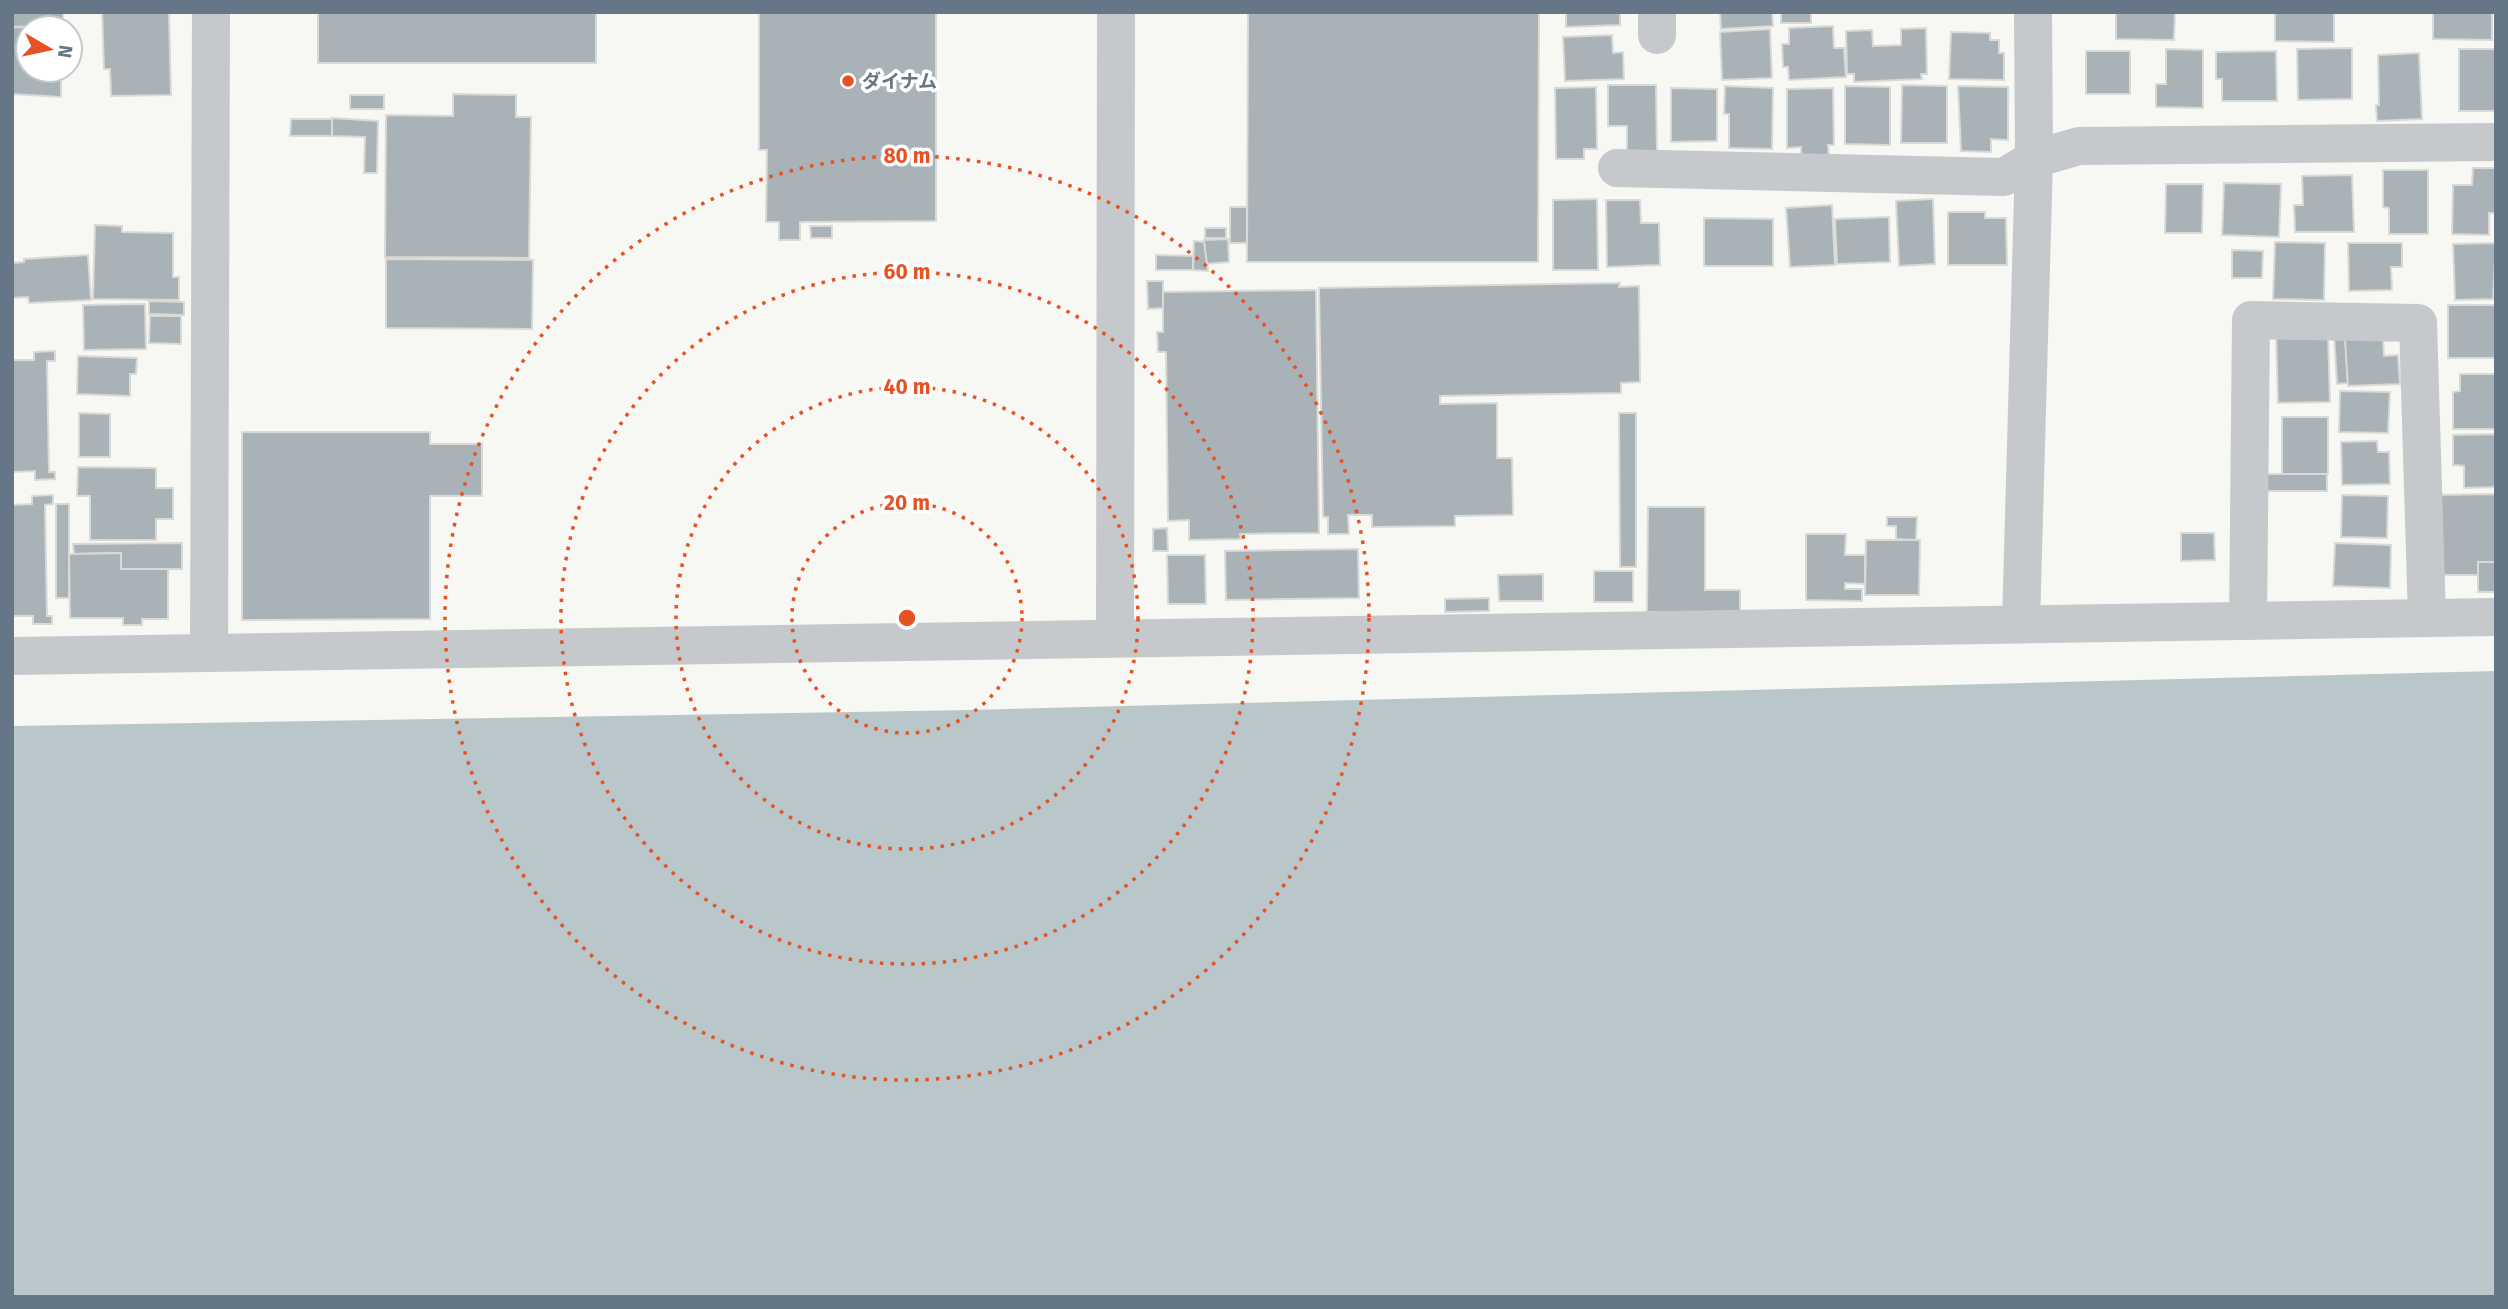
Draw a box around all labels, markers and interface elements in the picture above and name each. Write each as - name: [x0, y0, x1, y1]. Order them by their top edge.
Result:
- north arrow: [14, 14, 84, 84]
- text: N: [53, 44, 78, 60]
- place label: ダイナム: [862, 70, 937, 93]
- marker: ダイナム: [840, 73, 856, 89]
- text: 80 m: [883, 143, 931, 169]
- text: 60 m: [884, 259, 930, 285]
- text: 40 m: [884, 374, 930, 400]
- text: 20 m: [884, 490, 930, 516]
- centre of rings: [895, 606, 919, 630]

